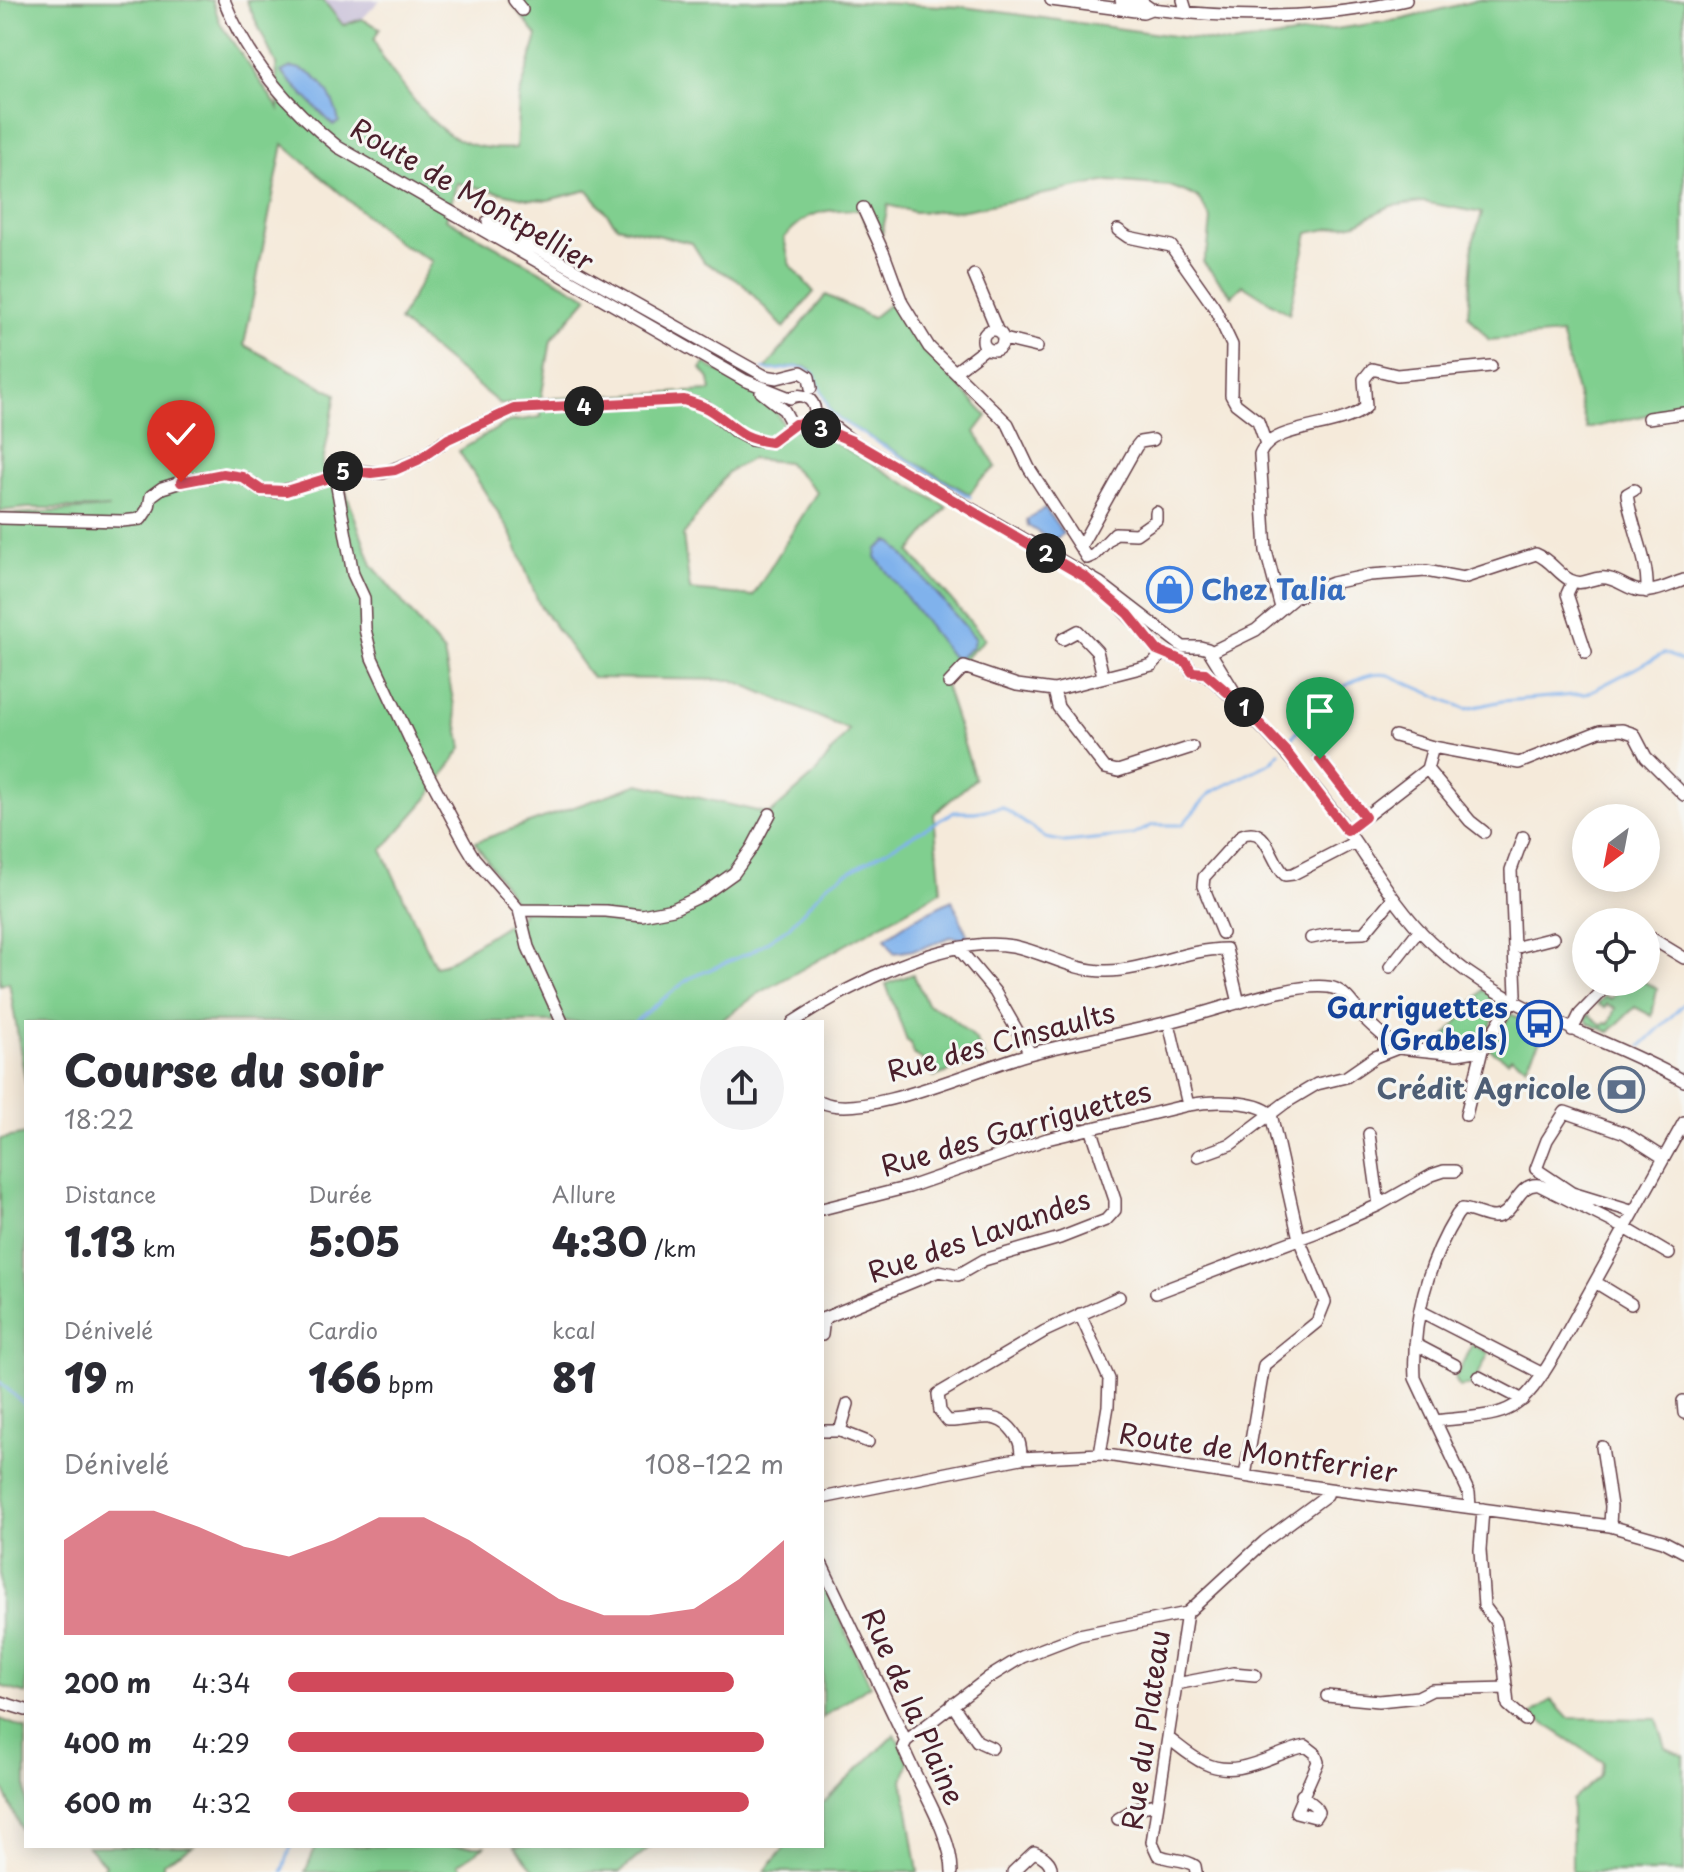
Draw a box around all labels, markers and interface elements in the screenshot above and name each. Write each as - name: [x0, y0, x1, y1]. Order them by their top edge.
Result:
- street label: Route de Montpellier: [343, 106, 603, 281]
- pin: 4: [564, 386, 604, 426]
- text: 4: [577, 389, 591, 422]
- pin: [147, 400, 215, 482]
- pin: 3: [801, 408, 841, 448]
- text: 3: [814, 411, 828, 444]
- icon: check: [159, 412, 203, 456]
- pin: 5: [323, 451, 363, 491]
- text: 5: [336, 454, 350, 487]
- pin: 2: [1026, 533, 1066, 573]
- text: 2: [1038, 536, 1054, 569]
- shop icon: Chez Talia: [1146, 566, 1194, 614]
- place label: Chez Talia: [1201, 567, 1346, 610]
- pin: [1286, 677, 1354, 759]
- pin: 1: [1224, 687, 1264, 727]
- icon: arrive: [1298, 689, 1342, 733]
- text: 1: [1239, 690, 1249, 723]
- north arrow: [1572, 804, 1660, 892]
- map controls: [1572, 804, 1660, 996]
- button: locate: [1572, 908, 1660, 996]
- place label: Garriguettes (Grabels): [1326, 985, 1508, 1060]
- street label: Rue des Cinsaults: [882, 989, 1119, 1092]
- bus stop icon: Garriguettes (Grabels): [1515, 1000, 1563, 1048]
- text: Course du soir: [64, 1036, 384, 1102]
- button: share: [700, 1046, 784, 1130]
- bank icon: Crédit Agricole: [1598, 1065, 1646, 1113]
- place label: Crédit Agricole: [1377, 1066, 1591, 1109]
- street label: Rue des Garriguettes: [875, 1068, 1156, 1187]
- text: 18:22: [64, 1099, 134, 1138]
- street label: Rue des Lavandes: [861, 1176, 1096, 1293]
- text: Distance: [64, 1177, 156, 1210]
- text: Durée: [308, 1177, 372, 1210]
- text: Allure: [552, 1177, 616, 1210]
- text: 1.13: [64, 1210, 136, 1271]
- text: 5:05: [308, 1210, 401, 1271]
- text: 4:30: [552, 1210, 647, 1271]
- text: km: [136, 1231, 176, 1264]
- text: /km: [647, 1231, 696, 1264]
- text: Dénivelé: [64, 1313, 153, 1346]
- text: Cardio: [308, 1313, 378, 1346]
- text: kcal: [552, 1313, 596, 1346]
- text: 19: [64, 1346, 107, 1407]
- text: 166: [308, 1346, 381, 1407]
- text: 81: [552, 1346, 596, 1407]
- text: m: [107, 1367, 135, 1400]
- text: bpm: [381, 1367, 434, 1400]
- street label: Route de Montferrier: [1116, 1411, 1400, 1492]
- text: Dénivelé: [64, 1444, 169, 1483]
- text: 108–122 m: [645, 1444, 784, 1483]
- street label: Rue de la Plaine: [852, 1601, 977, 1812]
- street label: Rue du Plateau: [1109, 1627, 1180, 1833]
- text: 200 m: [64, 1663, 151, 1702]
- text: 4:34: [192, 1663, 251, 1702]
- text: 400 m: [64, 1723, 152, 1762]
- text: 4:29: [192, 1723, 250, 1762]
- text: 600 m: [64, 1783, 152, 1822]
- text: 4:32: [192, 1783, 252, 1822]

